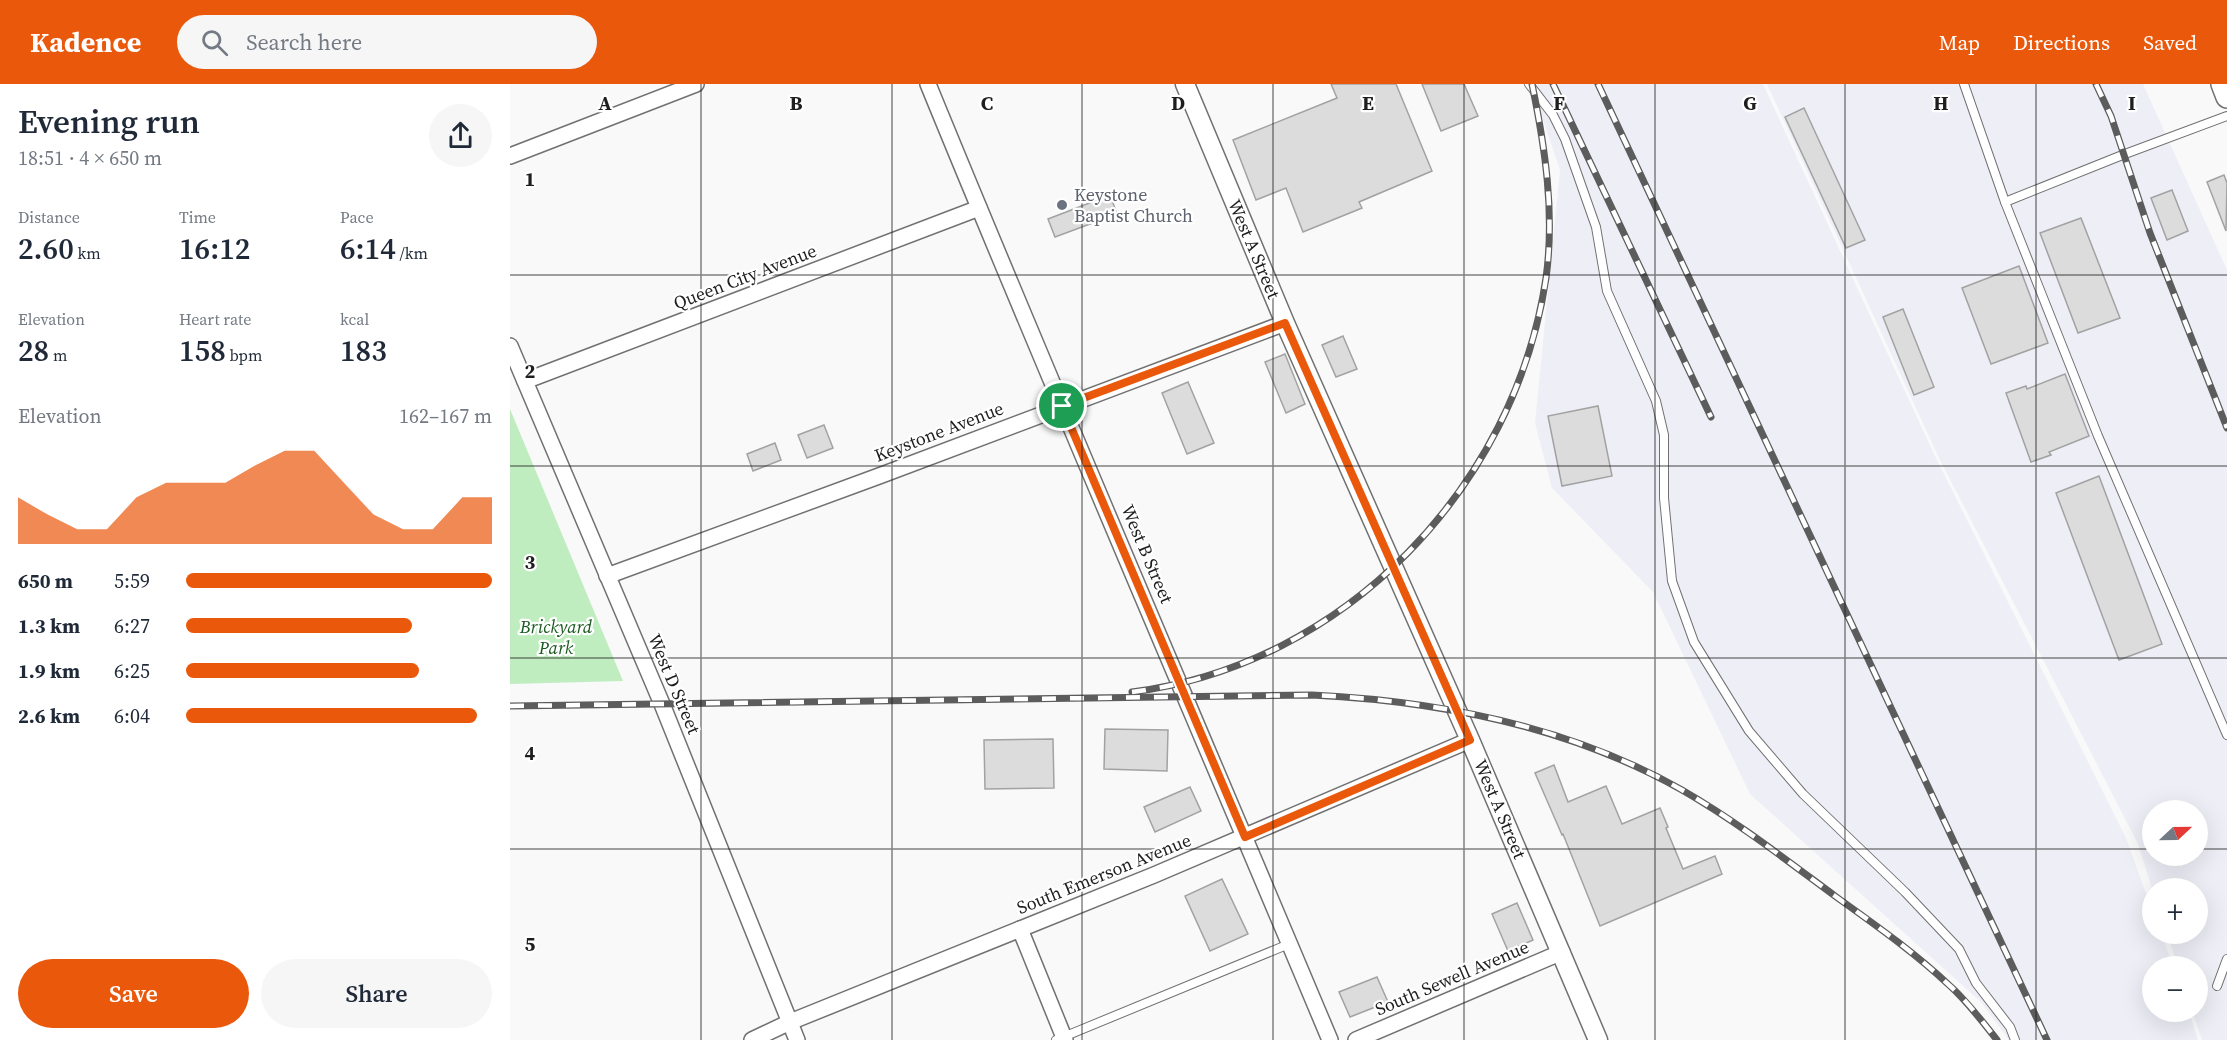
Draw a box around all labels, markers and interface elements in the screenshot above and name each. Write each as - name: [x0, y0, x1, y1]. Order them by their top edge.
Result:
- search box: [177, 15, 597, 69]
- text: Kadence: [30, 23, 141, 61]
- icon: search: [198, 26, 231, 59]
- text: Search here: [246, 27, 362, 57]
- text: Map: [1939, 28, 1980, 57]
- text: Directions: [2013, 28, 2110, 57]
- text: Saved: [2143, 28, 2197, 57]
- text: A: [598, 89, 612, 117]
- text: B: [789, 89, 803, 117]
- text: C: [981, 89, 993, 117]
- text: D: [1171, 89, 1185, 117]
- text: E: [1362, 89, 1374, 117]
- text: F: [1553, 89, 1565, 117]
- text: G: [1743, 89, 1757, 117]
- text: H: [1933, 89, 1949, 117]
- text: I: [2128, 89, 2136, 117]
- text: Evening run: [18, 99, 200, 144]
- button: share: [429, 104, 492, 167]
- text: 18:51 · 4 × 650 m: [18, 144, 162, 172]
- text: 1: [525, 165, 535, 193]
- place label: Keystone Baptist Church: [1074, 182, 1193, 228]
- street label: West A Street: [1222, 195, 1287, 302]
- marker: Keystone Baptist Church: [1055, 198, 1069, 212]
- text: Distance: [18, 206, 80, 228]
- text: Time: [179, 206, 216, 228]
- text: Pace: [340, 206, 374, 228]
- text: 2.60: [18, 228, 74, 269]
- text: 16:12: [179, 228, 250, 269]
- text: 6:14: [340, 228, 396, 269]
- street label: Queen City Avenue: [670, 238, 820, 315]
- text: km: [74, 242, 101, 264]
- text: /km: [396, 242, 428, 264]
- text: Elevation: [18, 308, 85, 330]
- text: Heart rate: [179, 308, 251, 330]
- text: kcal: [340, 308, 369, 330]
- text: 28: [18, 330, 49, 371]
- text: 158: [179, 330, 226, 371]
- text: 183: [340, 330, 387, 371]
- text: m: [49, 344, 67, 366]
- text: bpm: [226, 344, 262, 366]
- text: 2: [525, 357, 536, 385]
- pin: [1036, 380, 1087, 431]
- icon: arrive: [1045, 389, 1078, 422]
- street label: Keystone Avenue: [871, 395, 1007, 468]
- text: Elevation: [18, 402, 102, 430]
- text: 162–167 m: [399, 402, 492, 430]
- street label: West B Street: [1115, 501, 1180, 607]
- text: 3: [525, 548, 536, 576]
- text: 650 m: [18, 567, 73, 595]
- text: 5:59: [114, 567, 150, 595]
- text: 1.3 km: [18, 612, 80, 640]
- text: 6:27: [114, 612, 150, 640]
- park label: Brickyard Park: [519, 614, 593, 660]
- street label: West D Street: [642, 630, 707, 738]
- text: 1.9 km: [18, 657, 80, 685]
- text: 6:25: [114, 657, 150, 685]
- text: 2.6 km: [18, 702, 80, 730]
- text: 6:04: [114, 702, 150, 730]
- text: 4: [525, 739, 536, 767]
- street label: West A Street: [1468, 755, 1533, 862]
- north arrow: [2142, 800, 2208, 866]
- map controls: [2142, 800, 2208, 1022]
- street label: South Emerson Avenue: [1013, 827, 1195, 920]
- button: +: [2142, 878, 2208, 944]
- text: 5: [525, 930, 536, 958]
- street label: South Sewell Avenue: [1371, 934, 1533, 1021]
- button: −: [2142, 956, 2208, 1022]
- button: Save: [18, 959, 249, 1028]
- button: Share: [261, 959, 492, 1028]

